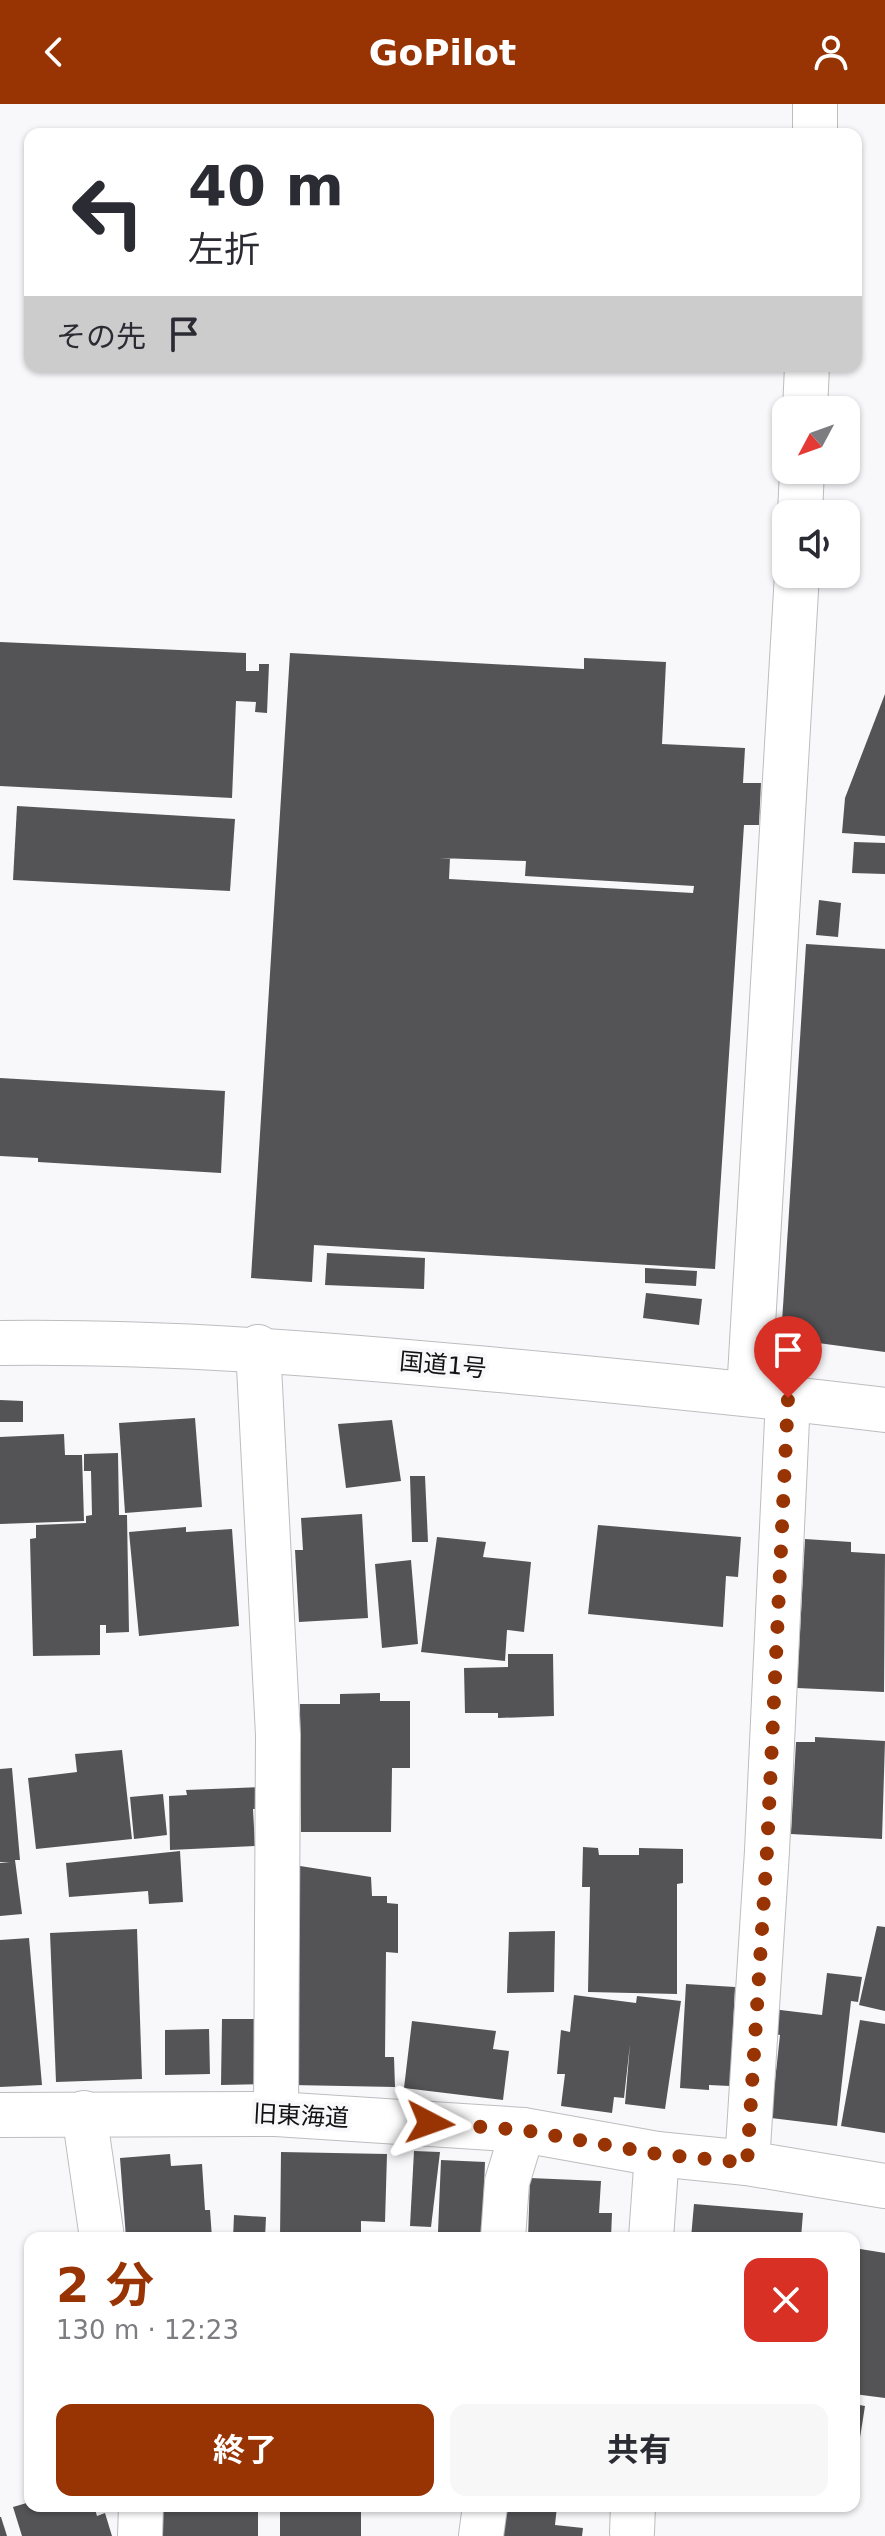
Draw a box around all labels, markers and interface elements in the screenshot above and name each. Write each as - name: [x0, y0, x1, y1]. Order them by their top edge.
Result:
- icon: back: [32, 30, 76, 74]
- icon: person: [809, 30, 853, 74]
- text: GoPilot: [369, 32, 516, 73]
- text: 40 m: [188, 153, 344, 218]
- icon: left: [56, 160, 160, 264]
- text: 左折: [188, 229, 260, 270]
- icon: arrive: [162, 312, 206, 356]
- text: その先: [56, 319, 146, 354]
- north arrow: [772, 396, 860, 484]
- map controls: [772, 396, 860, 588]
- button: sound: [772, 500, 860, 588]
- pin: [754, 1316, 822, 1398]
- icon: arrive: [766, 1328, 810, 1372]
- street label: 国道1号: [398, 1347, 488, 1383]
- position arrow: [388, 2081, 472, 2165]
- street label: 旧東海道: [252, 2100, 350, 2132]
- text: 2 分: [56, 2257, 154, 2313]
- button: close: [744, 2258, 828, 2342]
- text: 130 m · 12:23: [56, 2315, 239, 2345]
- button: 終了: [56, 2404, 434, 2496]
- button: 共有: [450, 2404, 828, 2496]

